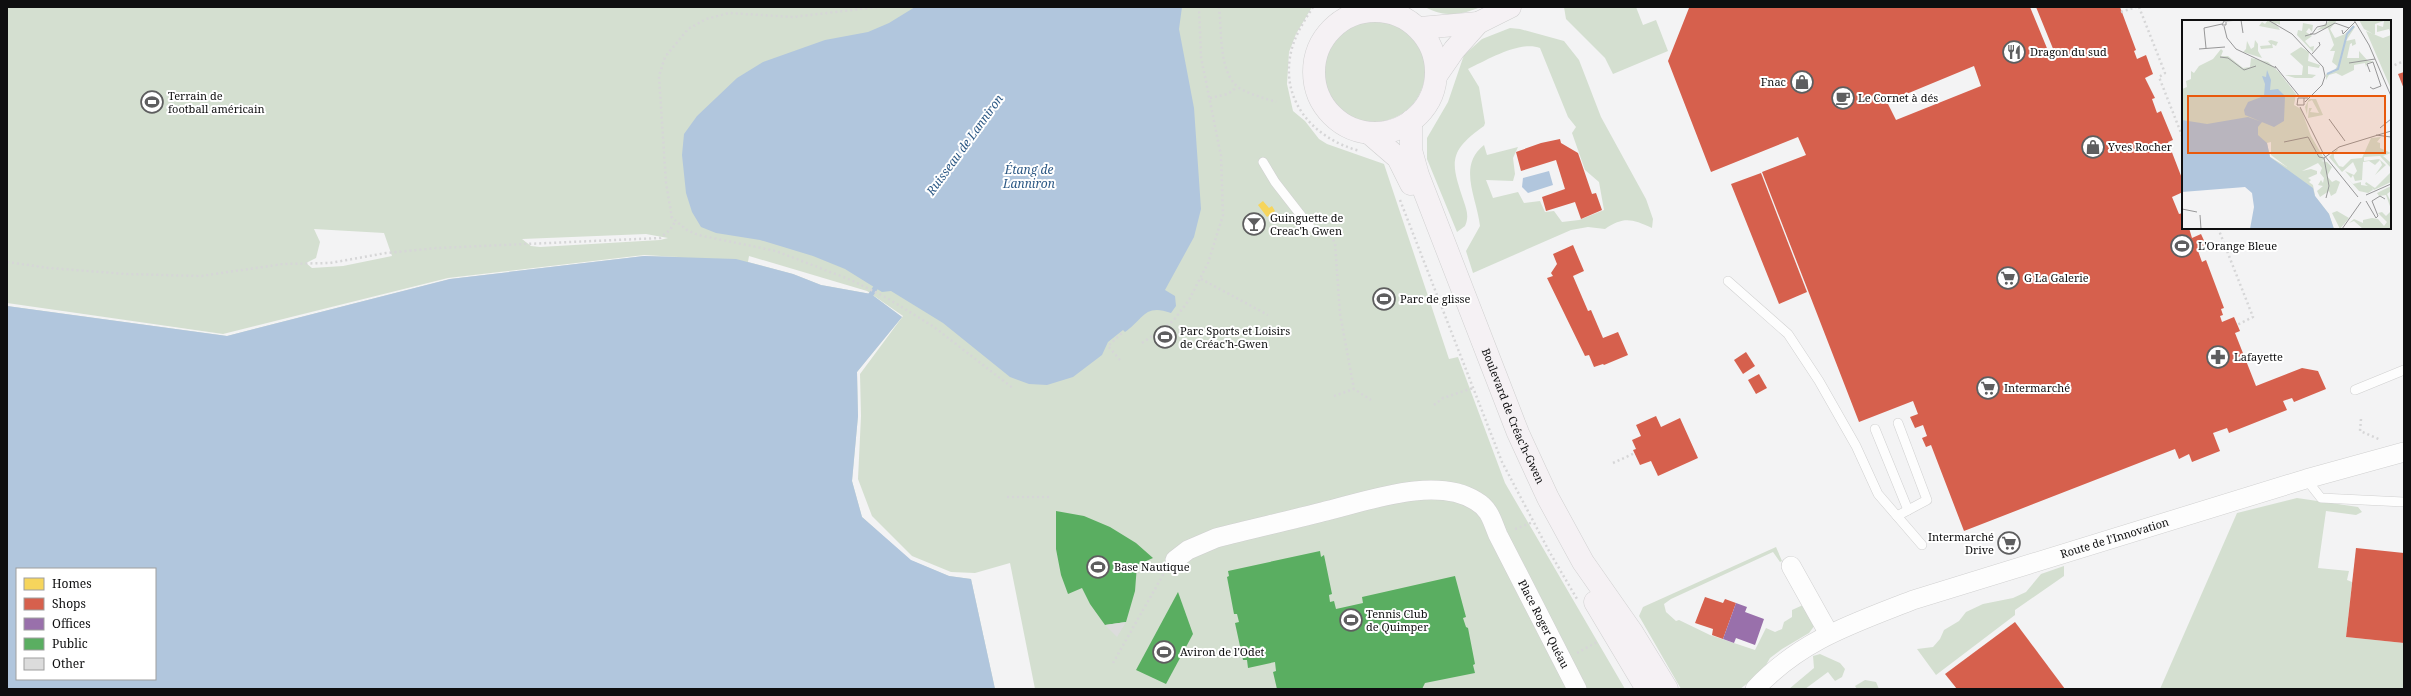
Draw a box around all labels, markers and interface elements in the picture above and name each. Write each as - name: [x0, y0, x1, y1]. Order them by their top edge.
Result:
- inset map: [2182, 20, 2391, 229]
- restaurant icon: Dragon du sud: [2001, 39, 2027, 65]
- place label: Dragon du sud: [2030, 44, 2107, 59]
- shop icon: Fnac: [1789, 69, 1815, 95]
- place label: Fnac: [1761, 74, 1786, 89]
- cafe icon: Le Cornet à dés: [1830, 85, 1856, 111]
- place label: Terrain de football américain: [168, 88, 265, 116]
- sports icon: Terrain de football américain: [139, 89, 165, 115]
- place label: Le Cornet à dés: [1858, 90, 1938, 105]
- water label: Ruisseau de Lanniron: [922, 91, 1007, 199]
- shop icon: Yves Rocher: [2080, 134, 2106, 160]
- place label: Yves Rocher: [2107, 139, 2173, 154]
- water label: Étang de Lanniron: [1002, 161, 1055, 192]
- place label: Guinguette de Creac'h Gwen: [1270, 210, 1343, 238]
- bar icon: Guinguette de Creac'h Gwen: [1241, 211, 1267, 237]
- sports icon: L'Orange Bleue: [2169, 233, 2195, 259]
- place label: L'Orange Bleue: [2198, 238, 2277, 253]
- supermarket icon: G La Galerie: [1995, 265, 2021, 291]
- place label: G La Galerie: [2024, 270, 2089, 285]
- sports icon: Parc de glisse: [1371, 286, 1397, 312]
- place label: Parc de glisse: [1400, 291, 1471, 306]
- place label: Parc Sports et Loisirs de Créac'h-Gwen: [1180, 323, 1290, 351]
- sports icon: Parc Sports et Loisirs de Créac'h-Gwen: [1152, 324, 1178, 350]
- pharmacy icon: Lafayette: [2205, 344, 2231, 370]
- street label: Boulevard de Créac'h-Gwen: [1479, 346, 1548, 486]
- place label: Lafayette: [2234, 349, 2283, 364]
- supermarket icon: Intermarché: [1975, 375, 2001, 401]
- place label: Intermarché: [2004, 380, 2070, 395]
- street label: Route de l'Innovation: [2058, 514, 2170, 561]
- place label: Intermarché Drive: [1928, 529, 1994, 557]
- supermarket icon: Intermarché Drive: [1996, 530, 2022, 556]
- sports icon: Base Nautique: [1085, 554, 1111, 580]
- place label: Base Nautique: [1114, 559, 1190, 574]
- legend: [16, 568, 156, 680]
- text: Homes: [52, 575, 92, 592]
- street label: Place Roger Quéau: [1515, 577, 1573, 671]
- text: Shops: [52, 595, 86, 612]
- place label: Tennis Club de Quimper: [1366, 606, 1429, 634]
- sports icon: Tennis Club de Quimper: [1338, 607, 1364, 633]
- text: Offices: [52, 615, 91, 632]
- text: Public: [52, 635, 88, 652]
- sports icon: Aviron de l'Odet: [1151, 639, 1177, 665]
- place label: Aviron de l'Odet: [1180, 644, 1265, 659]
- text: Other: [52, 655, 85, 672]

